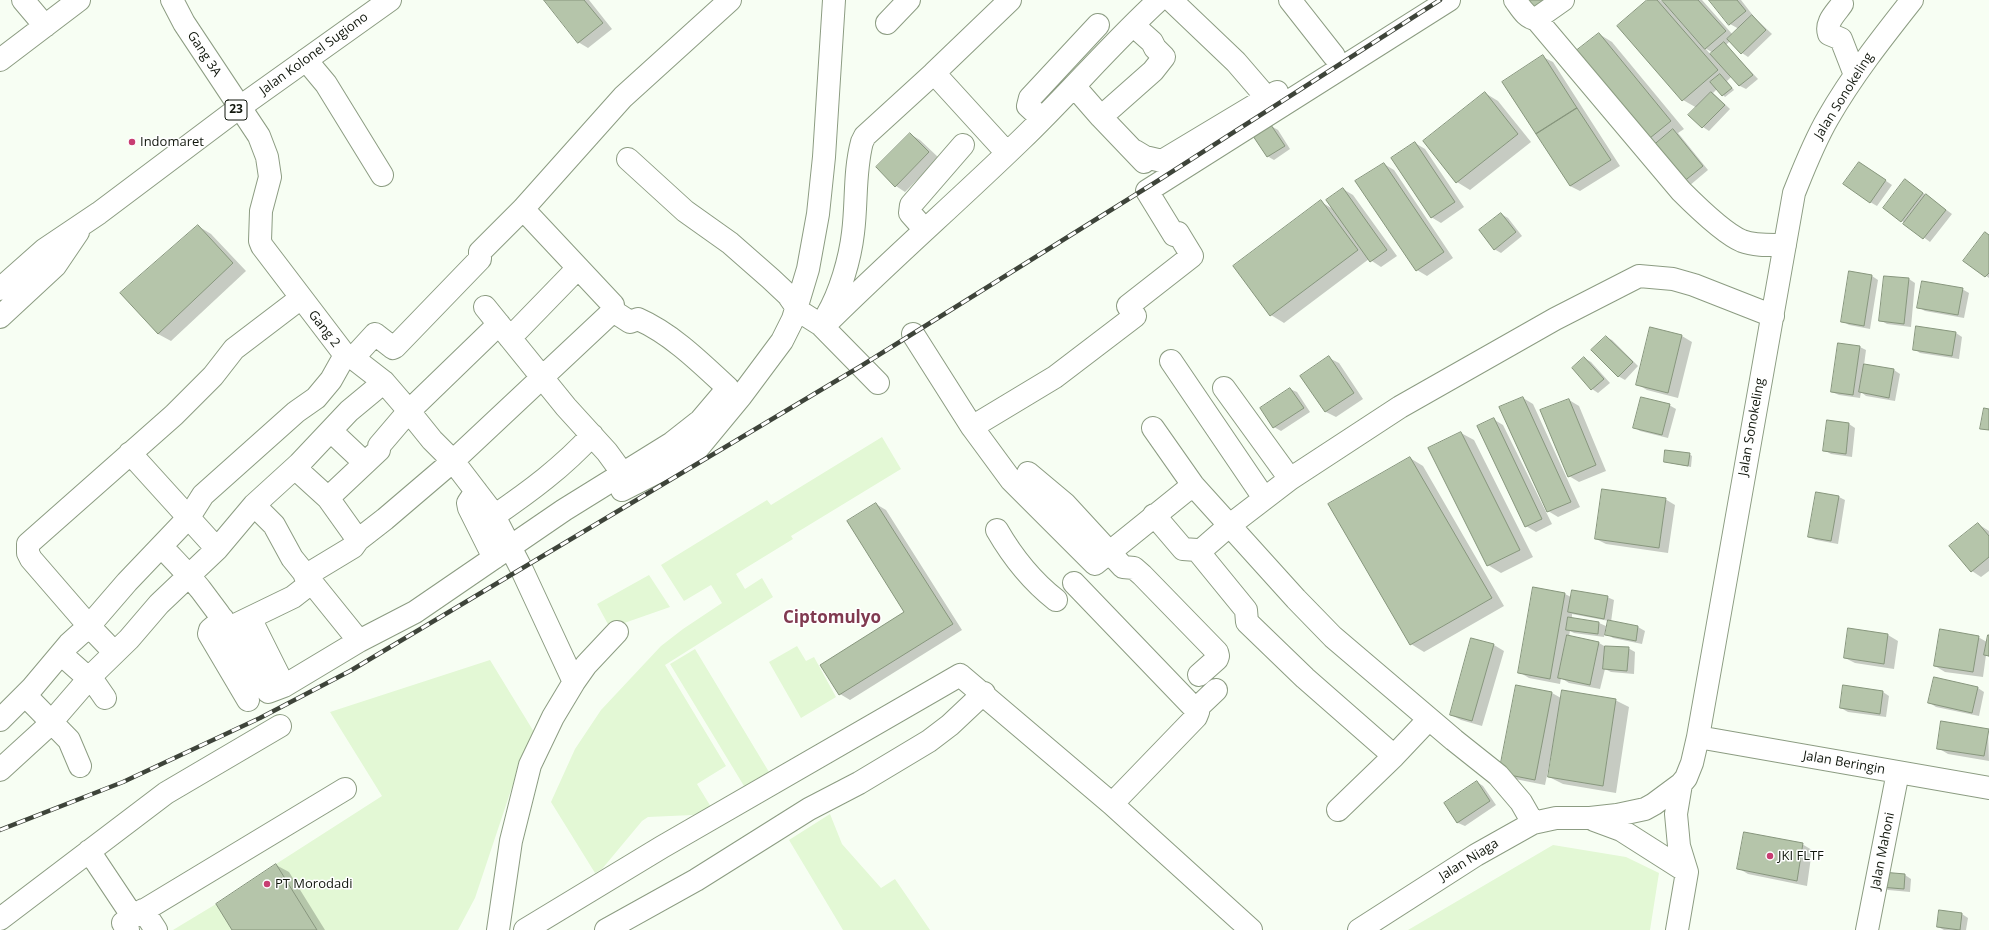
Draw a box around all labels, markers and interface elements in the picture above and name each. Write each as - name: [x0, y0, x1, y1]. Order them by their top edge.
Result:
- street label: Jalan Kolonel Sugiono: [257, 9, 371, 99]
- street label: Gang 3A: [184, 28, 224, 80]
- street label: Jalan Sonokeling: [1811, 50, 1877, 142]
- road number: 23: [225, 100, 247, 120]
- place label: Indomaret: [140, 134, 204, 150]
- marker: Indomaret: [127, 137, 137, 147]
- street label: Gang 2: [305, 307, 343, 351]
- street label: Jalan Sonokeling: [1736, 377, 1768, 477]
- district label: Ciptomulyo: [783, 608, 881, 628]
- street label: Jalan Beringin: [1802, 748, 1886, 778]
- street label: Jalan Mahoni: [1868, 811, 1898, 891]
- street label: Jalan Niaga: [1436, 836, 1502, 884]
- place label: JKI FLTF: [1778, 848, 1824, 864]
- marker: JKI FLTF: [1765, 851, 1775, 861]
- place label: PT Morodadi: [275, 876, 352, 892]
- marker: PT Morodadi: [262, 879, 272, 889]

